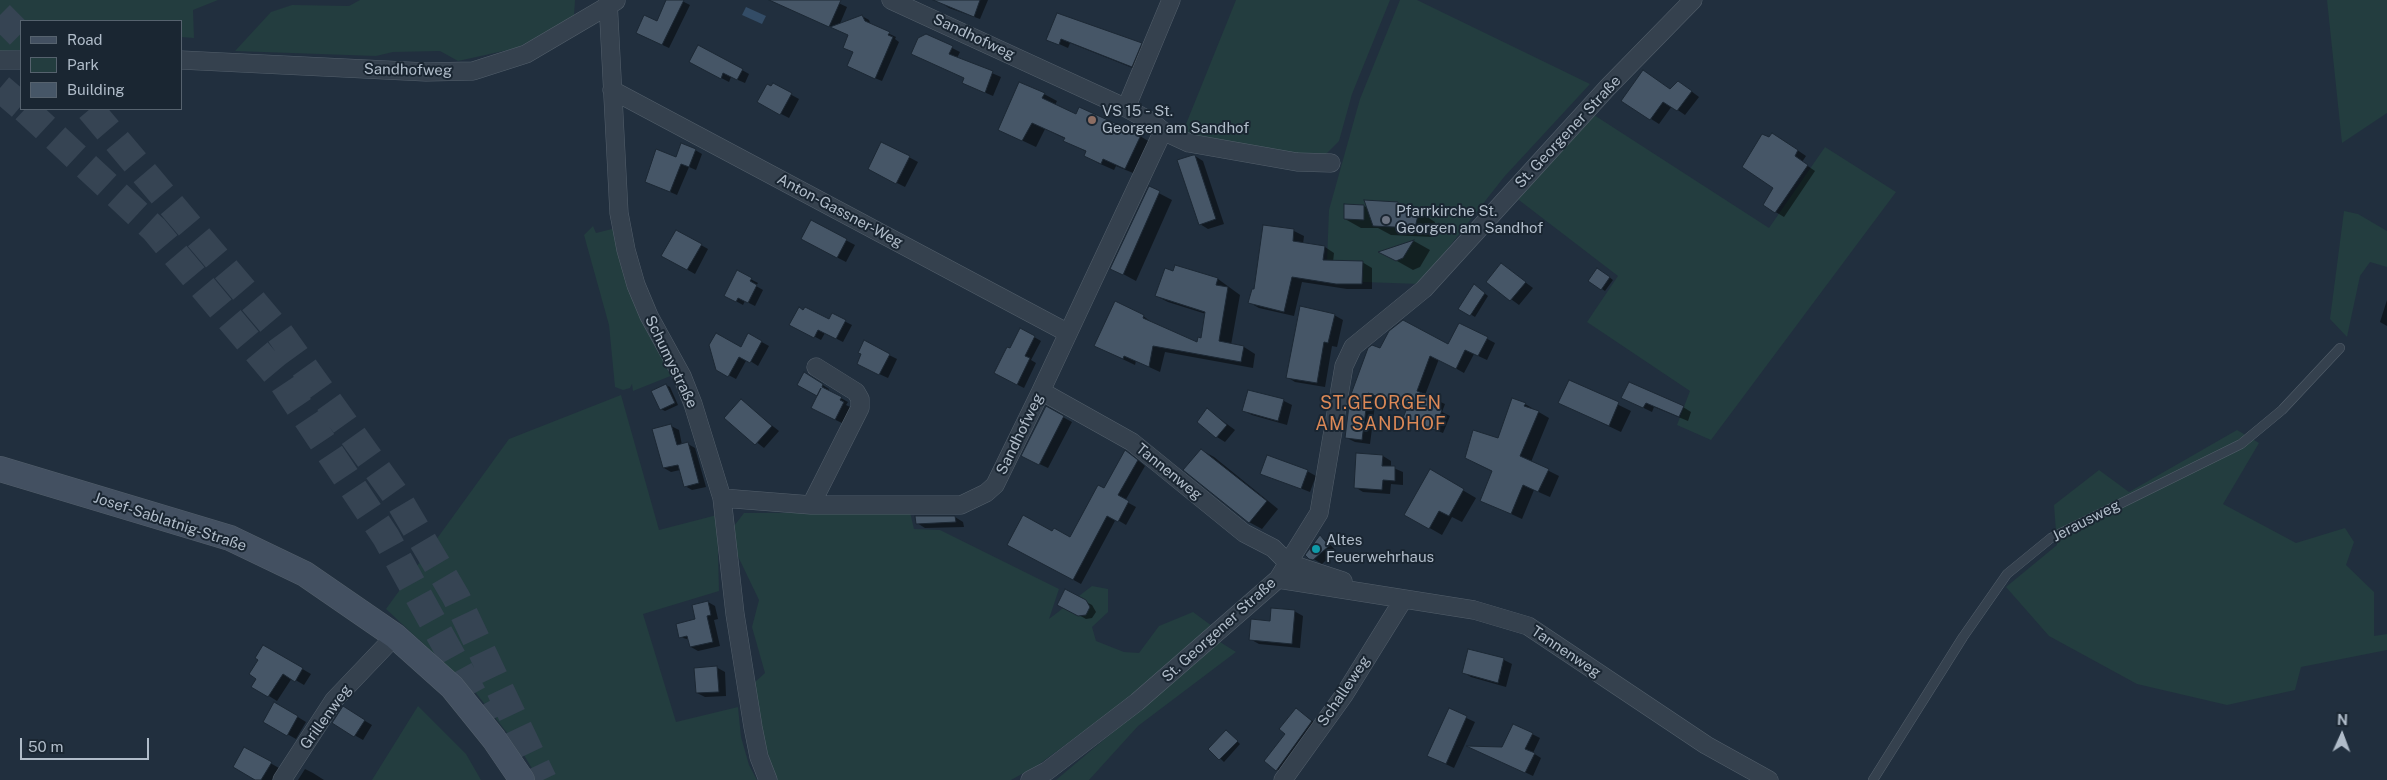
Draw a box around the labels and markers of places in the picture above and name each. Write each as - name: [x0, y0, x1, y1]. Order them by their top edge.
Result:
- place label: VS 15 - St. Georgen am Sandhof: [1102, 102, 1249, 137]
- marker: VS 15 - St. Georgen am Sandhof: [1086, 114, 1098, 126]
- place label: Pfarrkirche St. Georgen am Sandhof: [1396, 202, 1543, 237]
- marker: Pfarrkirche St. Georgen am Sandhof: [1380, 214, 1392, 226]
- place label: Altes Feuerwehrhaus: [1326, 531, 1434, 566]
- marker: Altes Feuerwehrhaus: [1310, 543, 1322, 555]

